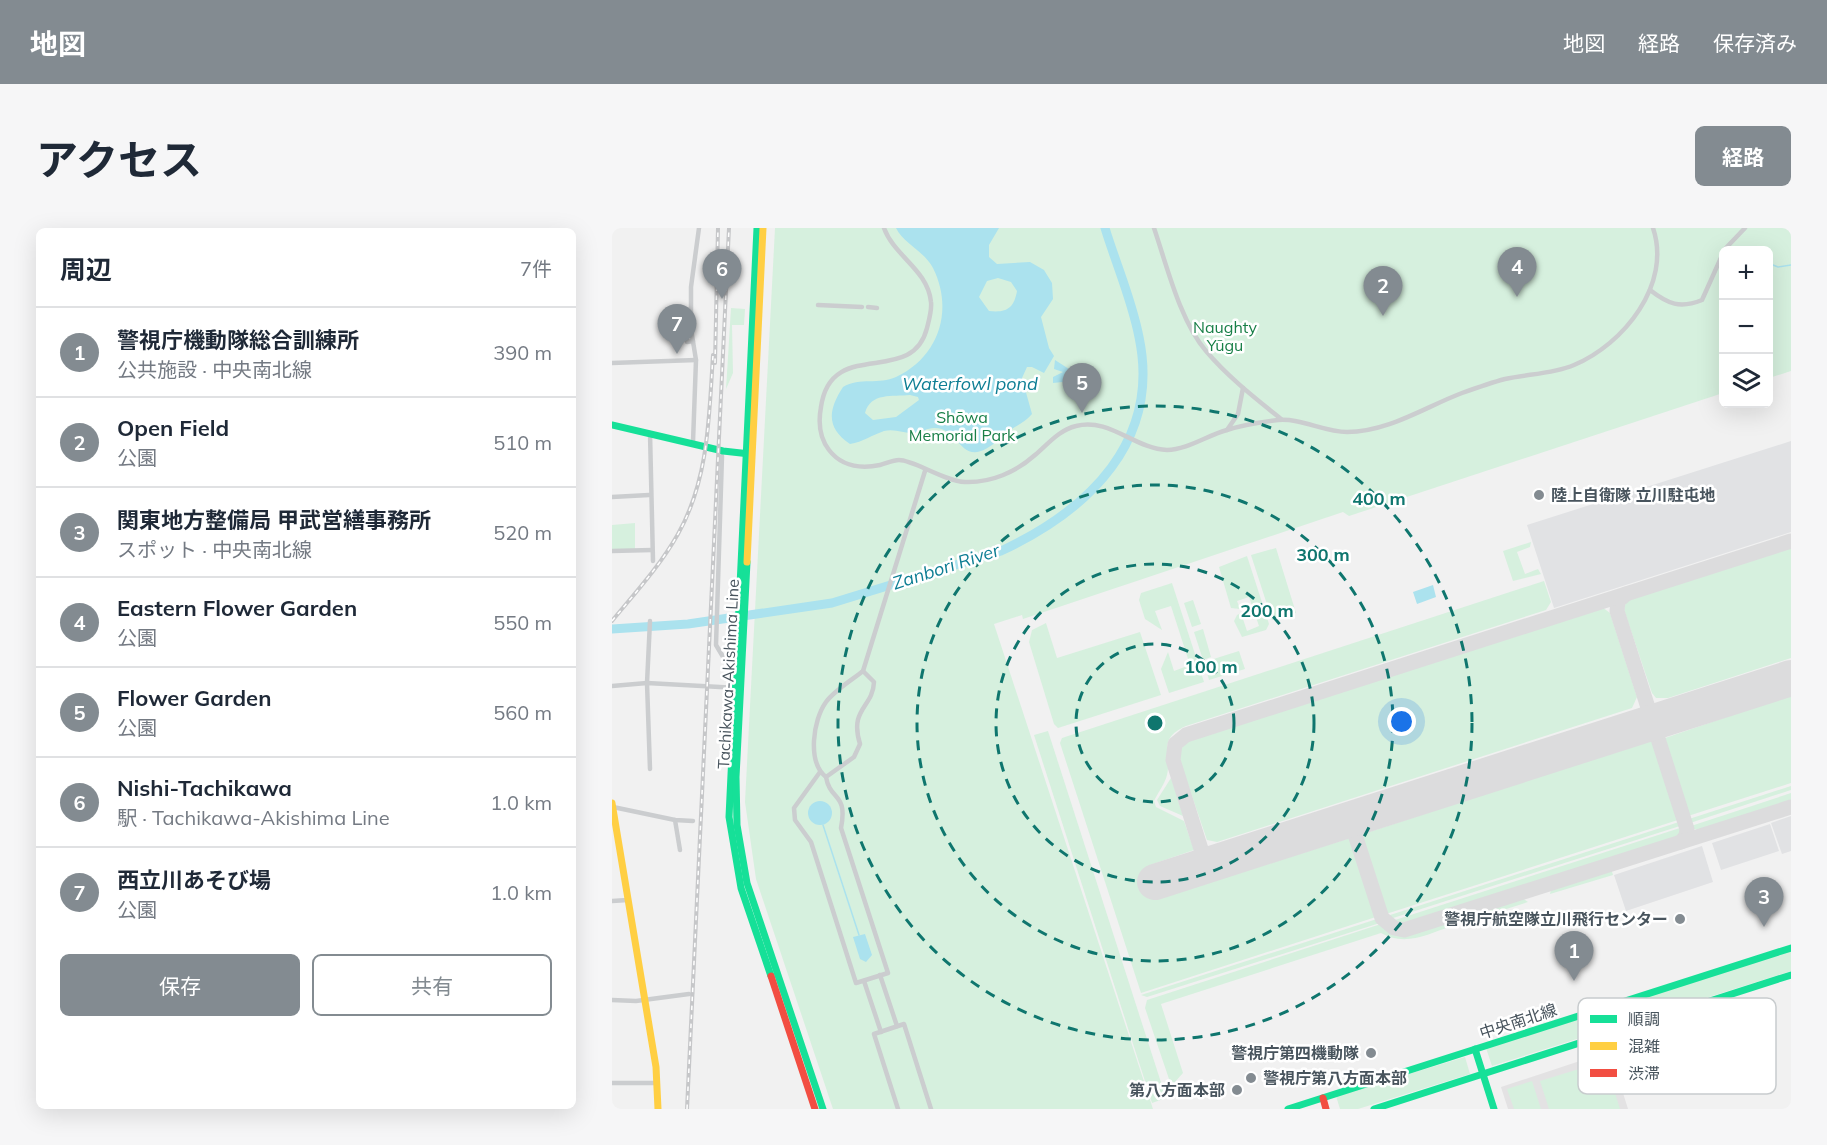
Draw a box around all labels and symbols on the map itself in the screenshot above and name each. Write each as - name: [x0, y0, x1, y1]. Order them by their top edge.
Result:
- pin: 4: [1498, 248, 1536, 297]
- pin: 6: [702, 250, 742, 299]
- pin: 2: [1364, 266, 1402, 316]
- pin: 7: [658, 304, 696, 354]
- park label: Naughty Yūgu: [1193, 317, 1258, 355]
- pin: 5: [1062, 364, 1102, 413]
- water label: Waterfowl pond: [902, 372, 1038, 395]
- park label: Shōwa Memorial Park: [909, 407, 1016, 445]
- place label: 陸上自衛隊 立川駐屯地: [1551, 485, 1715, 505]
- text: 400 m: [1352, 487, 1406, 510]
- marker: 陸上自衛隊 立川駐屯地: [1532, 488, 1546, 502]
- water label: Zanbori River: [890, 538, 1004, 595]
- text: 300 m: [1296, 543, 1350, 566]
- street label: Tachikawa-Akishima Line: [713, 579, 743, 769]
- text: 200 m: [1240, 599, 1294, 622]
- text: 100 m: [1184, 655, 1238, 678]
- your location: [1387, 707, 1416, 736]
- centre of rings: [1145, 713, 1165, 733]
- pin: 3: [1744, 878, 1784, 927]
- place label: 警視庁航空隊立川飛行センター: [1444, 909, 1668, 929]
- marker: 警視庁航空隊立川飛行センター: [1673, 912, 1687, 926]
- pin: 1: [1554, 932, 1594, 981]
- legend: [1578, 998, 1776, 1094]
- street label: 中央南北線: [1477, 999, 1559, 1043]
- text: 順調: [1628, 1009, 1660, 1029]
- text: 混雑: [1628, 1036, 1660, 1056]
- place label: 警視庁第四機動隊: [1231, 1043, 1359, 1063]
- marker: 警視庁第四機動隊: [1364, 1046, 1378, 1060]
- text: 渋滞: [1628, 1063, 1660, 1083]
- place label: 警視庁第八方面本部: [1263, 1068, 1407, 1088]
- marker: 警視庁第八方面本部: [1244, 1071, 1258, 1085]
- place label: 第八方面本部: [1129, 1080, 1225, 1100]
- marker: 第八方面本部: [1230, 1083, 1244, 1097]

